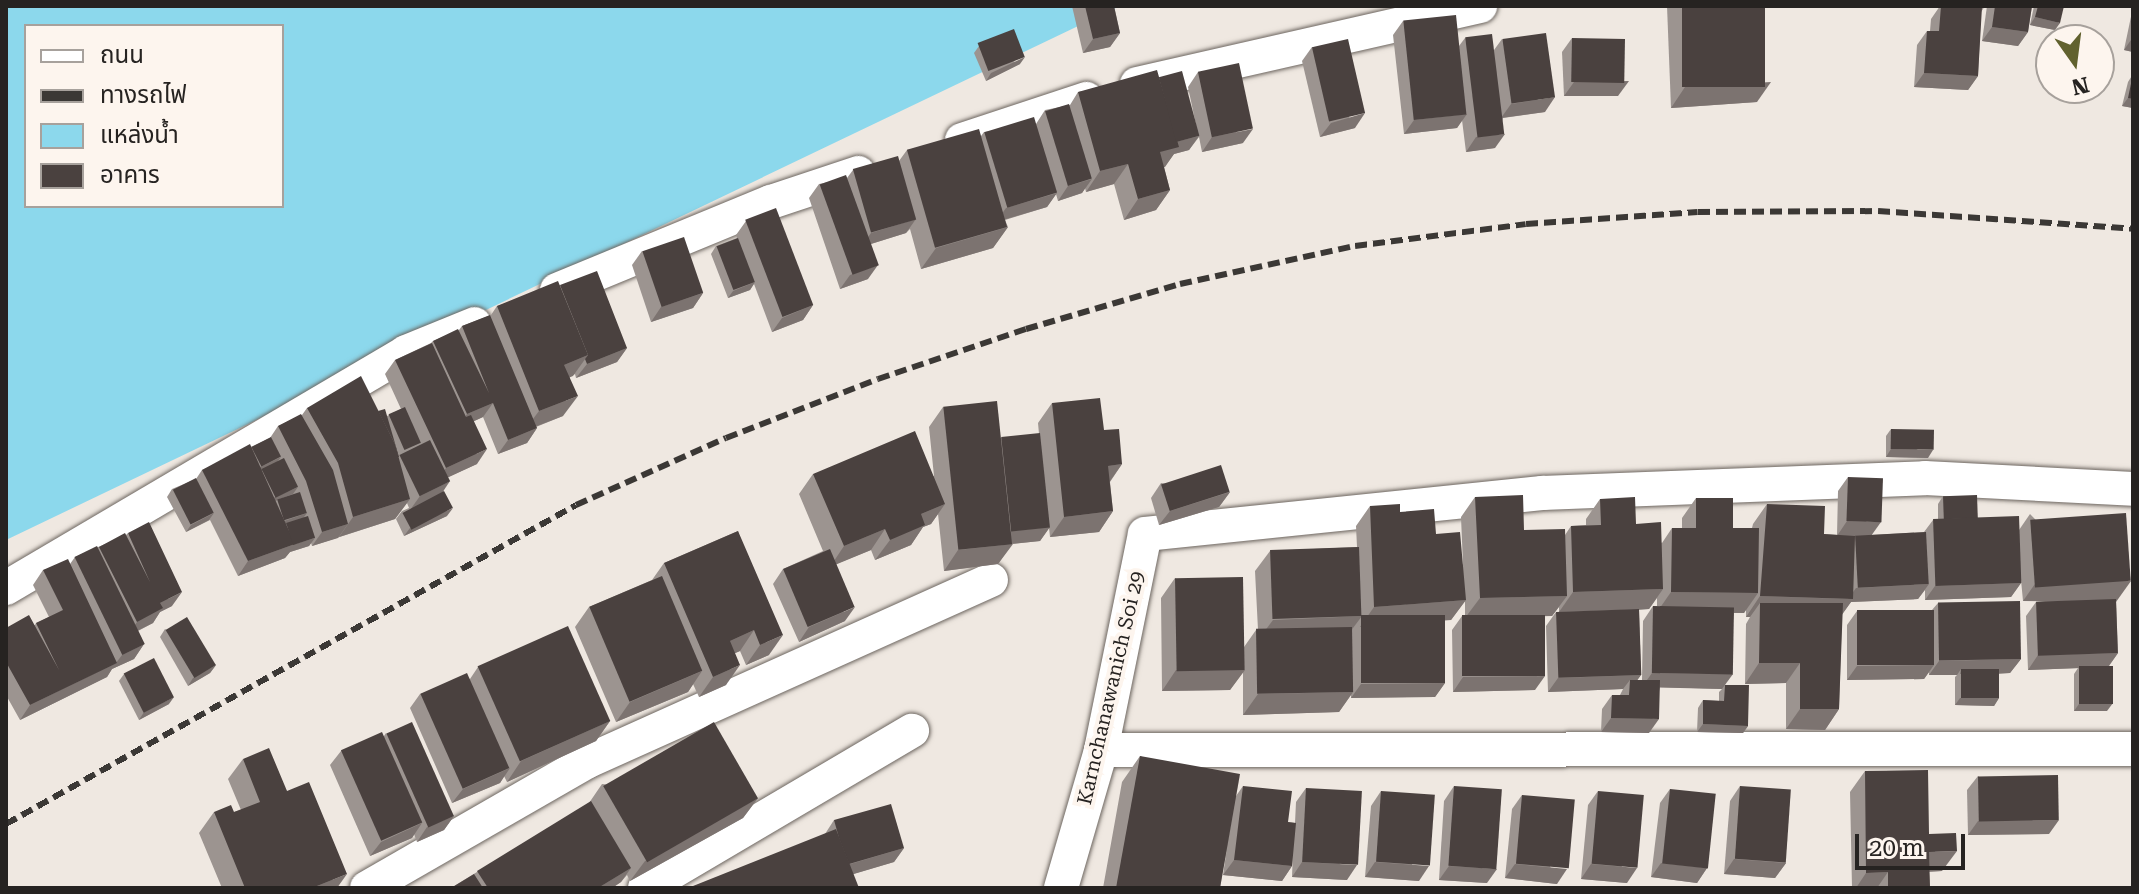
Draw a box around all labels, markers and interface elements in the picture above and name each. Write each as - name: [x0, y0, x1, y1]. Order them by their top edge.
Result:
- legend: [24, 24, 284, 208]
- north arrow: [2035, 24, 2115, 104]
- text: ถนน: [100, 41, 144, 69]
- text: N: [2069, 72, 2092, 100]
- text: ทางรถไฟ: [100, 81, 187, 109]
- text: แหล่งน้ำ: [100, 121, 179, 149]
- text: อาคาร: [100, 161, 160, 189]
- street label: Karnchanawanich Soi 29: [1072, 569, 1150, 807]
- scale bar: [1859, 818, 1969, 868]
- text: 20 m: [1869, 834, 1924, 862]

